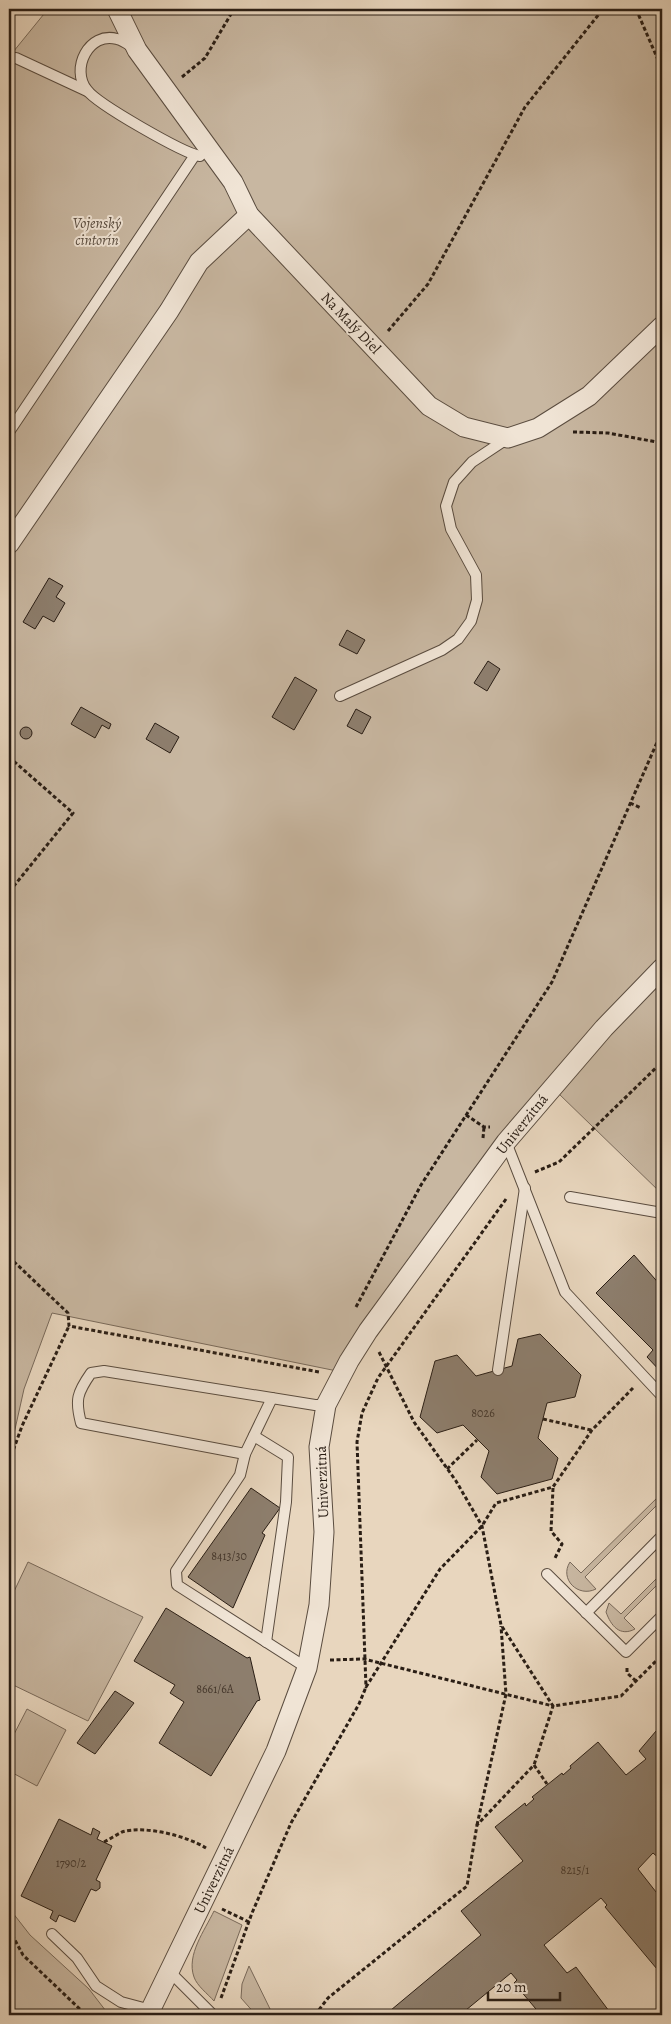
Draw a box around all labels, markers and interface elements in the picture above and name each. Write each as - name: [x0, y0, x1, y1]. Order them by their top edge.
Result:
- park label: Vojenský cintorín: [73, 213, 122, 250]
- street label: Na Malý Diel: [317, 288, 386, 358]
- street label: Univerzitná: [491, 1090, 553, 1158]
- house number: 8026: [471, 1405, 495, 1421]
- street label: Univerzitná: [311, 1445, 333, 1519]
- house number: 8413/30: [211, 1548, 247, 1564]
- house number: 8661/6A: [196, 1681, 235, 1697]
- street label: Univerzitná: [189, 1843, 239, 1917]
- house number: 1790/2: [56, 1855, 87, 1871]
- house number: 8215/1: [561, 1862, 589, 1878]
- scale bar: [488, 1969, 561, 2001]
- text: 20 m: [496, 1977, 527, 1997]

